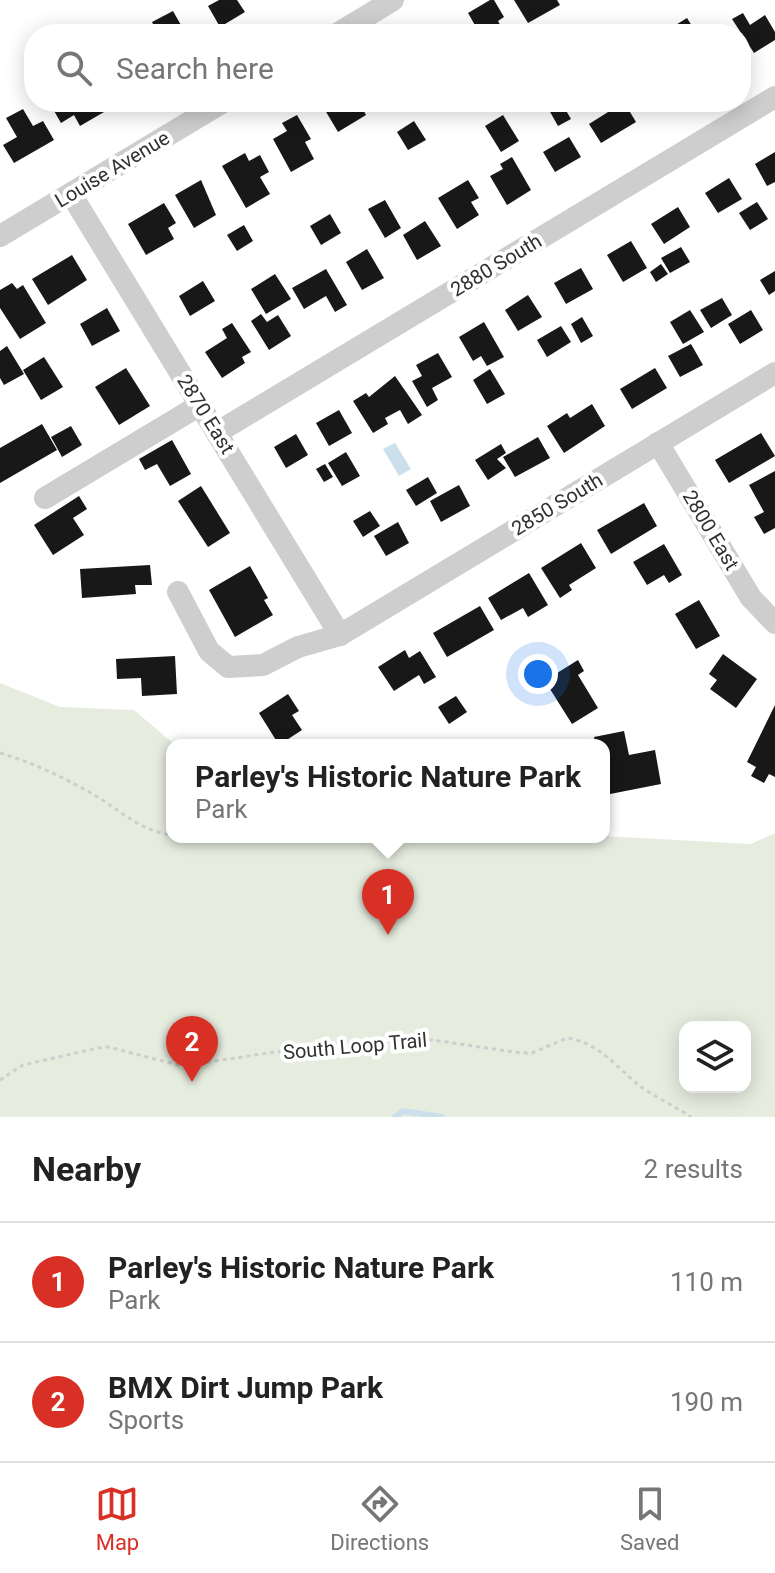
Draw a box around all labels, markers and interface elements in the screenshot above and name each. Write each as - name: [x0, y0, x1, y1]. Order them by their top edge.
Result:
- search box: [24, 24, 751, 112]
- icon: search: [52, 46, 96, 90]
- text: Search here: [116, 51, 274, 86]
- street label: Louise Avenue: [50, 125, 174, 213]
- street label: 2880 South: [446, 228, 546, 302]
- street label: 2870 East: [172, 370, 240, 458]
- street label: 2850 South: [507, 467, 607, 541]
- street label: 2800 East: [678, 486, 744, 574]
- your location: [518, 654, 558, 694]
- popup: [166, 739, 610, 843]
- text: Parley's Historic Nature Park: [195, 759, 581, 794]
- text: Park: [195, 794, 247, 824]
- pin: 1: [362, 869, 414, 935]
- pin: 2: [166, 1016, 218, 1082]
- map controls: [679, 1021, 751, 1093]
- button: layers: [679, 1021, 751, 1093]
- street label: South Loop Trail: [282, 1028, 428, 1064]
- text: Nearby: [32, 1149, 141, 1189]
- text: 2 results: [644, 1154, 743, 1184]
- text: Parley's Historic Nature Park: [108, 1250, 494, 1285]
- text: 1: [51, 1267, 65, 1297]
- text: 110 m: [670, 1267, 743, 1297]
- text: Park: [108, 1285, 160, 1315]
- text: BMX Dirt Jump Park: [108, 1370, 383, 1405]
- text: 2: [51, 1387, 65, 1417]
- text: 190 m: [670, 1387, 743, 1417]
- text: Sports: [108, 1405, 184, 1435]
- tab: Map: [95, 1482, 139, 1555]
- tab: Directions: [330, 1482, 429, 1555]
- tab: Saved: [620, 1482, 680, 1555]

